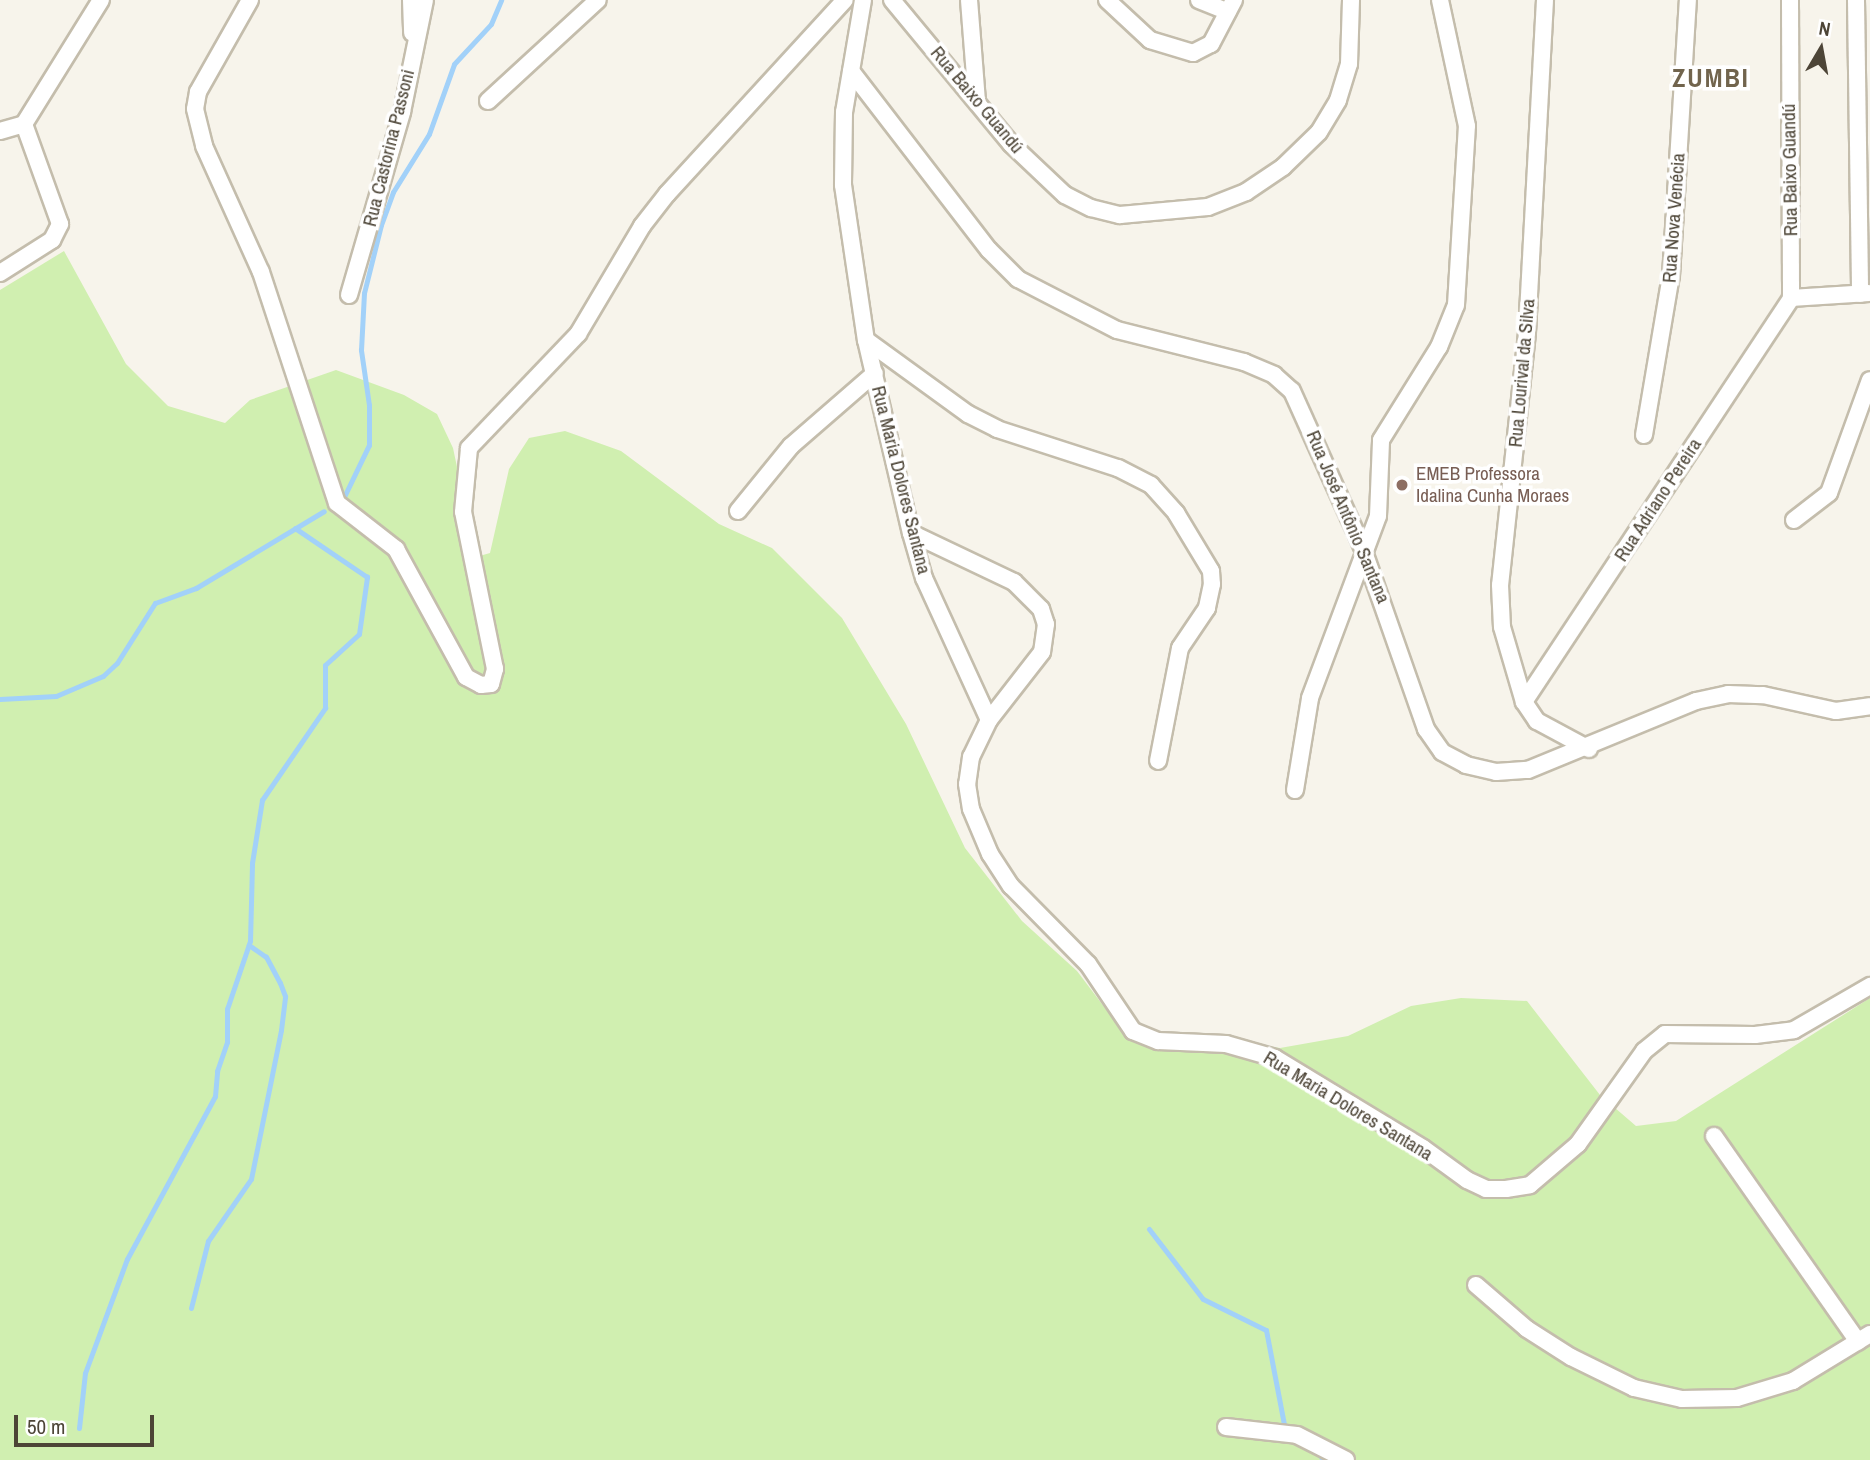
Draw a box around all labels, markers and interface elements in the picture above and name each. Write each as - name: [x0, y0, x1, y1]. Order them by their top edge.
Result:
- north arrow: [1786, 14, 1856, 84]
- text: N: [1817, 15, 1832, 42]
- street label: Rua Baixo Guandú: [926, 42, 1028, 158]
- district label: ZUMBI: [1673, 62, 1749, 94]
- street label: Rua Castorina Passoni: [358, 67, 420, 229]
- street label: Rua Baixo Guandú: [1777, 104, 1803, 236]
- street label: Rua Nova Venécia: [1658, 152, 1690, 284]
- street label: Rua Lourival da Silva: [1504, 298, 1540, 448]
- street label: Rua Maria Dolores Santana: [867, 384, 935, 576]
- street label: Rua José Antônio Santana: [1301, 427, 1395, 607]
- street label: Rua Adriano Pereira: [1610, 434, 1706, 566]
- place label: EMEB Professora Idalina Cunha Moraes: [1416, 463, 1569, 507]
- marker: EMEB Professora Idalina Cunha Moraes: [1394, 477, 1410, 493]
- street label: Rua Maria Dolores Santana: [1259, 1046, 1437, 1166]
- scale bar: [18, 1400, 158, 1444]
- text: 50 m: [27, 1412, 65, 1441]

